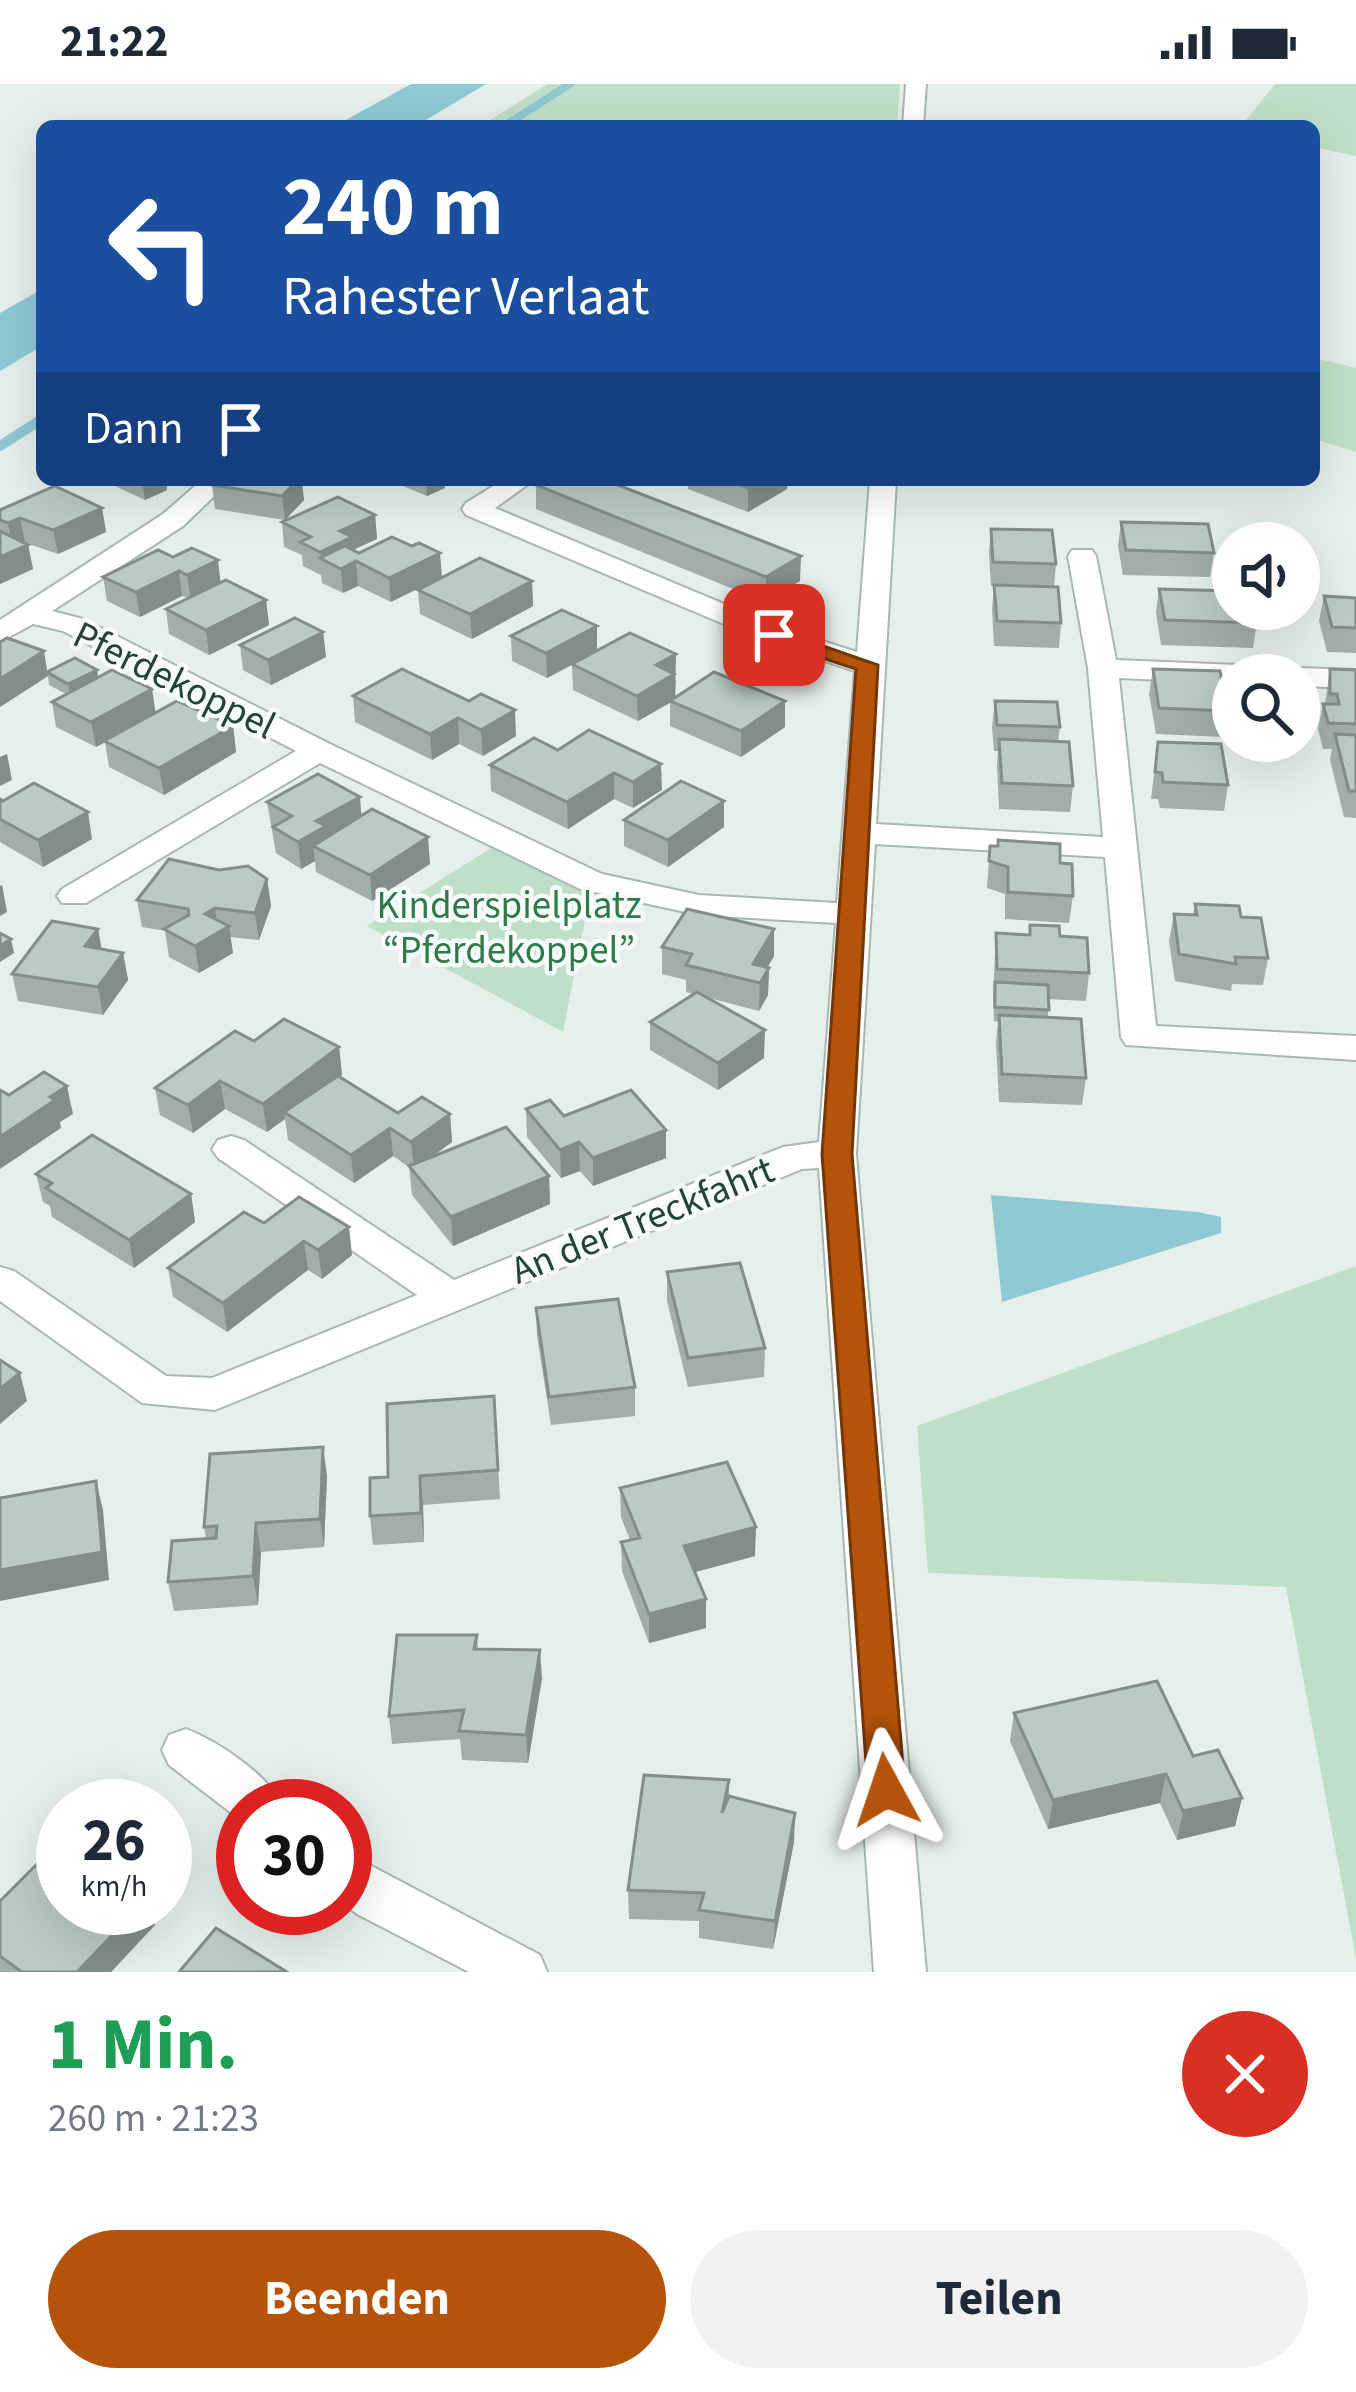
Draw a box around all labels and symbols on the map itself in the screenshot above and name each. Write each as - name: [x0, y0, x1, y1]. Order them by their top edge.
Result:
- pin: [723, 584, 825, 686]
- street label: Pferdekoppel: [63, 608, 285, 754]
- park label: Kinderspielplatz “Pferdekoppel”: [376, 878, 642, 979]
- street label: An der Treckfahrt: [503, 1143, 783, 1299]
- position arrow: [823, 1727, 949, 1853]
- speed limit sign: 30: [216, 1779, 372, 1935]

